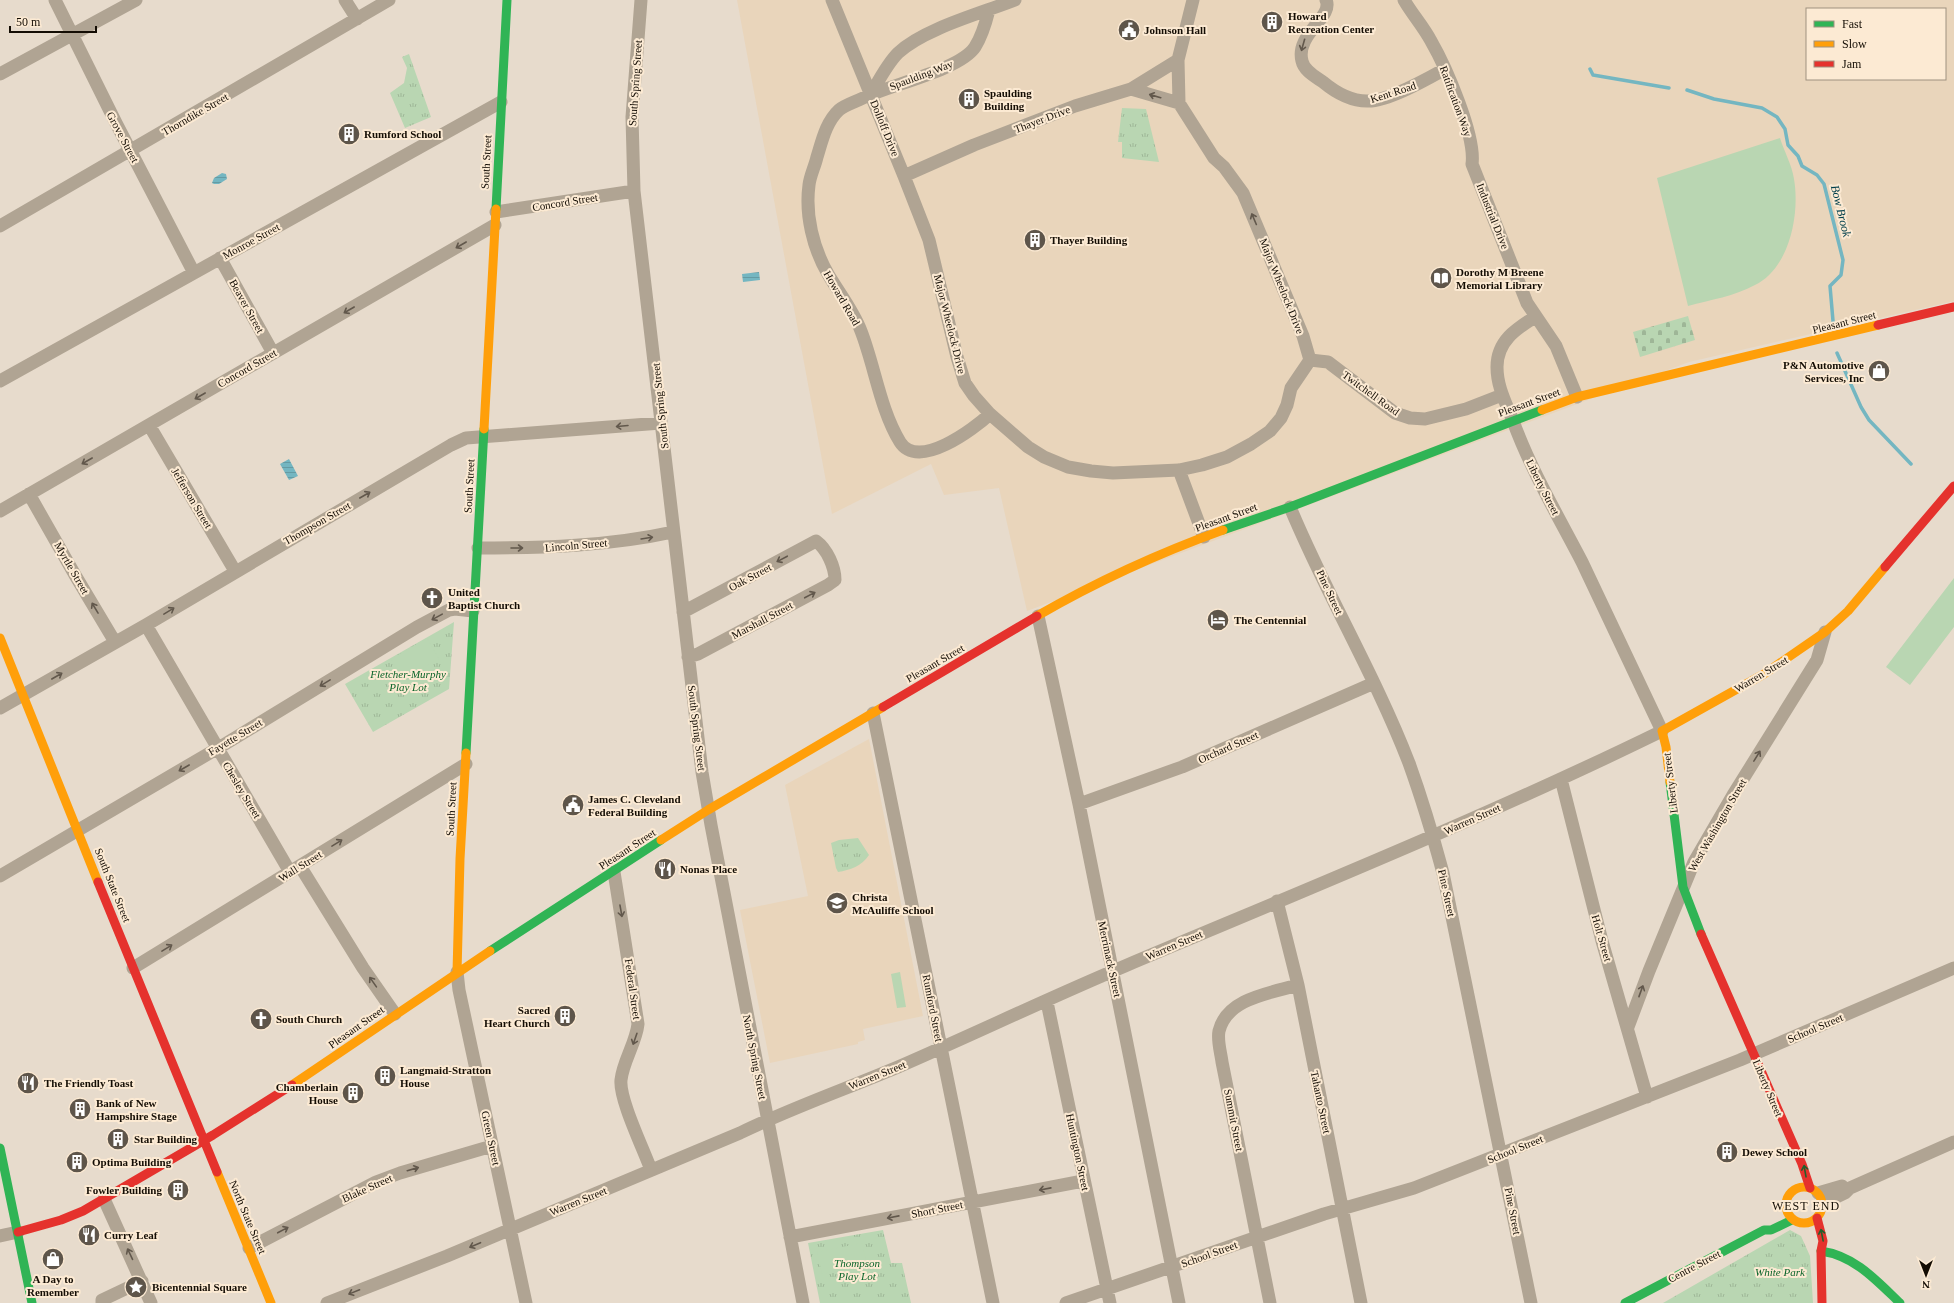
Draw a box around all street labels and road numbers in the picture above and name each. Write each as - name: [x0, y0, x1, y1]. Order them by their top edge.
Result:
- street label: South Spring Street: [626, 40, 644, 126]
- street label: Spaulding Way: [888, 57, 955, 93]
- street label: Ratification Way: [1438, 64, 1475, 138]
- street label: Kent Road: [1369, 79, 1418, 105]
- street label: Thorndike Street: [160, 90, 230, 138]
- street label: Dolloff Drive: [868, 98, 902, 158]
- street label: Thayer Drive: [1012, 103, 1072, 135]
- street label: Grove Street: [105, 110, 141, 164]
- street label: South Street: [479, 135, 493, 189]
- street label: Industrial Drive: [1474, 181, 1512, 251]
- street label: Concord Street: [531, 191, 599, 213]
- street label: Monroe Street: [220, 220, 282, 262]
- street label: Major Wheelock Drive: [1257, 237, 1307, 336]
- street label: Howard Road: [821, 268, 863, 328]
- street label: Major Wheelock Drive: [932, 273, 968, 375]
- street label: Beaver Street: [227, 277, 267, 335]
- street label: Pleasant Street: [1811, 308, 1877, 336]
- street label: Concord Street: [215, 346, 279, 390]
- street label: South Spring Street: [650, 363, 670, 449]
- street label: Twitchell Road: [1340, 368, 1402, 418]
- street label: Pleasant Street: [1496, 385, 1562, 419]
- street label: Liberty Street: [1524, 457, 1562, 517]
- street label: South Street: [462, 459, 476, 513]
- street label: Jefferson Street: [169, 466, 215, 530]
- street label: Thompson Street: [281, 499, 353, 547]
- street label: Pleasant Street: [1193, 500, 1259, 534]
- street label: Lincoln Street: [544, 536, 608, 554]
- street label: Myrtle Street: [52, 540, 92, 596]
- street label: Oak Street: [727, 561, 773, 593]
- street label: Pine Street: [1314, 568, 1346, 616]
- street label: Marshall Street: [729, 599, 795, 641]
- street label: Pleasant Street: [904, 642, 966, 684]
- street label: Warren Street: [1732, 653, 1790, 695]
- street label: South Spring Street: [686, 685, 708, 771]
- street label: Fayette Street: [206, 716, 264, 758]
- street label: Orchard Street: [1196, 728, 1260, 766]
- street label: Liberty Street: [1660, 752, 1680, 814]
- street label: Chesley Street: [220, 760, 264, 820]
- street label: West Washington Street: [1686, 777, 1748, 873]
- street label: South Street: [444, 782, 458, 836]
- street label: Warren Street: [1442, 801, 1502, 837]
- street label: Pleasant Street: [596, 826, 658, 872]
- street label: South State Street: [93, 846, 133, 924]
- street label: Wall Street: [276, 848, 324, 884]
- street label: Pine Street: [1436, 868, 1458, 918]
- street label: Holt Street: [1590, 913, 1614, 963]
- street label: Merrimack Street: [1096, 920, 1124, 998]
- street label: Warren Street: [1144, 928, 1204, 962]
- street label: Federal Street: [623, 958, 643, 1020]
- street label: Rumford Street: [921, 973, 945, 1043]
- street label: Pleasant Street: [326, 1003, 386, 1051]
- street label: School Street: [1786, 1011, 1844, 1045]
- street label: North Spring Street: [741, 1014, 769, 1100]
- street label: Warren Street: [847, 1058, 907, 1092]
- street label: Liberty Street: [1751, 1058, 1785, 1118]
- street label: Tahanto Street: [1309, 1070, 1333, 1134]
- street label: Summit Street: [1222, 1088, 1246, 1152]
- street label: Green Street: [479, 1110, 503, 1166]
- street label: Huntington Street: [1064, 1112, 1092, 1192]
- street label: School Street: [1485, 1132, 1545, 1166]
- street label: Blake Street: [340, 1172, 394, 1204]
- street label: North State Street: [227, 1178, 269, 1256]
- street label: Warren Street: [548, 1184, 608, 1218]
- street label: Pine Street: [1503, 1186, 1523, 1236]
- street label: Short Street: [910, 1198, 964, 1220]
- street label: School Street: [1179, 1238, 1239, 1270]
- street label: Centre Street: [1666, 1247, 1722, 1285]

